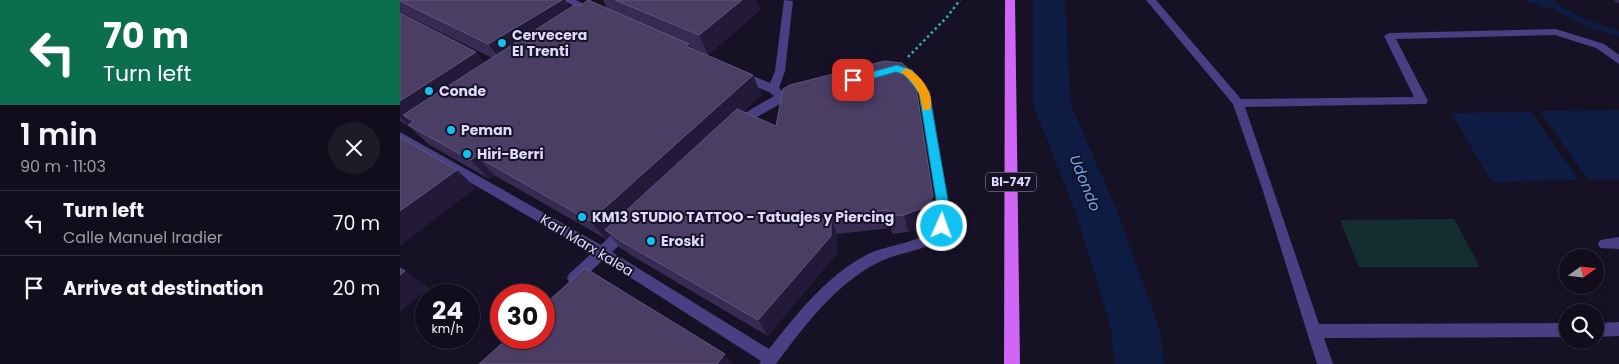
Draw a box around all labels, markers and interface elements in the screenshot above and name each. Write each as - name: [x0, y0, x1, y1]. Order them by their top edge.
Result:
- text: 70 m: [103, 11, 189, 60]
- icon: left: [20, 20, 85, 85]
- place label: Cervecera El Trenti: [512, 25, 587, 61]
- marker: Cervecera El Trenti: [496, 37, 508, 49]
- text: Turn left: [103, 58, 191, 89]
- pin: [832, 59, 874, 101]
- icon: arrive: [839, 66, 867, 94]
- place label: Conde: [439, 81, 487, 101]
- marker: Conde: [423, 85, 435, 97]
- text: 1 min: [20, 113, 98, 156]
- place label: Peman: [461, 120, 512, 140]
- button: close: [328, 122, 380, 174]
- marker: Peman: [445, 124, 457, 136]
- place label: Hiri-Berri: [477, 144, 544, 164]
- marker: Hiri-Berri: [461, 148, 473, 160]
- water label: Udondo: [1065, 151, 1106, 214]
- text: 90 m · 11:03: [20, 155, 106, 178]
- road number: BI-747: [986, 172, 1036, 192]
- text: Turn left: [63, 197, 144, 224]
- position arrow: [915, 199, 967, 251]
- place label: KM13 STUDIO TATTOO - Tatuajes y Piercing: [592, 207, 894, 227]
- icon: left: [20, 209, 48, 237]
- street label: Karl Marx kalea: [537, 209, 637, 281]
- text: 70 m: [333, 210, 380, 237]
- marker: KM13 STUDIO TATTOO - Tatuajes y Piercing: [576, 211, 588, 223]
- text: Calle Manuel Iradier: [63, 226, 223, 249]
- place label: Eroski: [661, 231, 704, 251]
- marker: Eroski: [645, 235, 657, 247]
- north arrow: [1559, 249, 1604, 294]
- map controls: [1559, 249, 1604, 349]
- icon: arrive: [20, 274, 48, 302]
- text: Arrive at destination: [63, 275, 264, 302]
- text: 20 m: [332, 275, 380, 302]
- speed limit sign: 30: [490, 284, 555, 349]
- text: 24: [432, 293, 463, 328]
- button: search: [1559, 304, 1604, 349]
- text: km/h: [432, 320, 463, 337]

